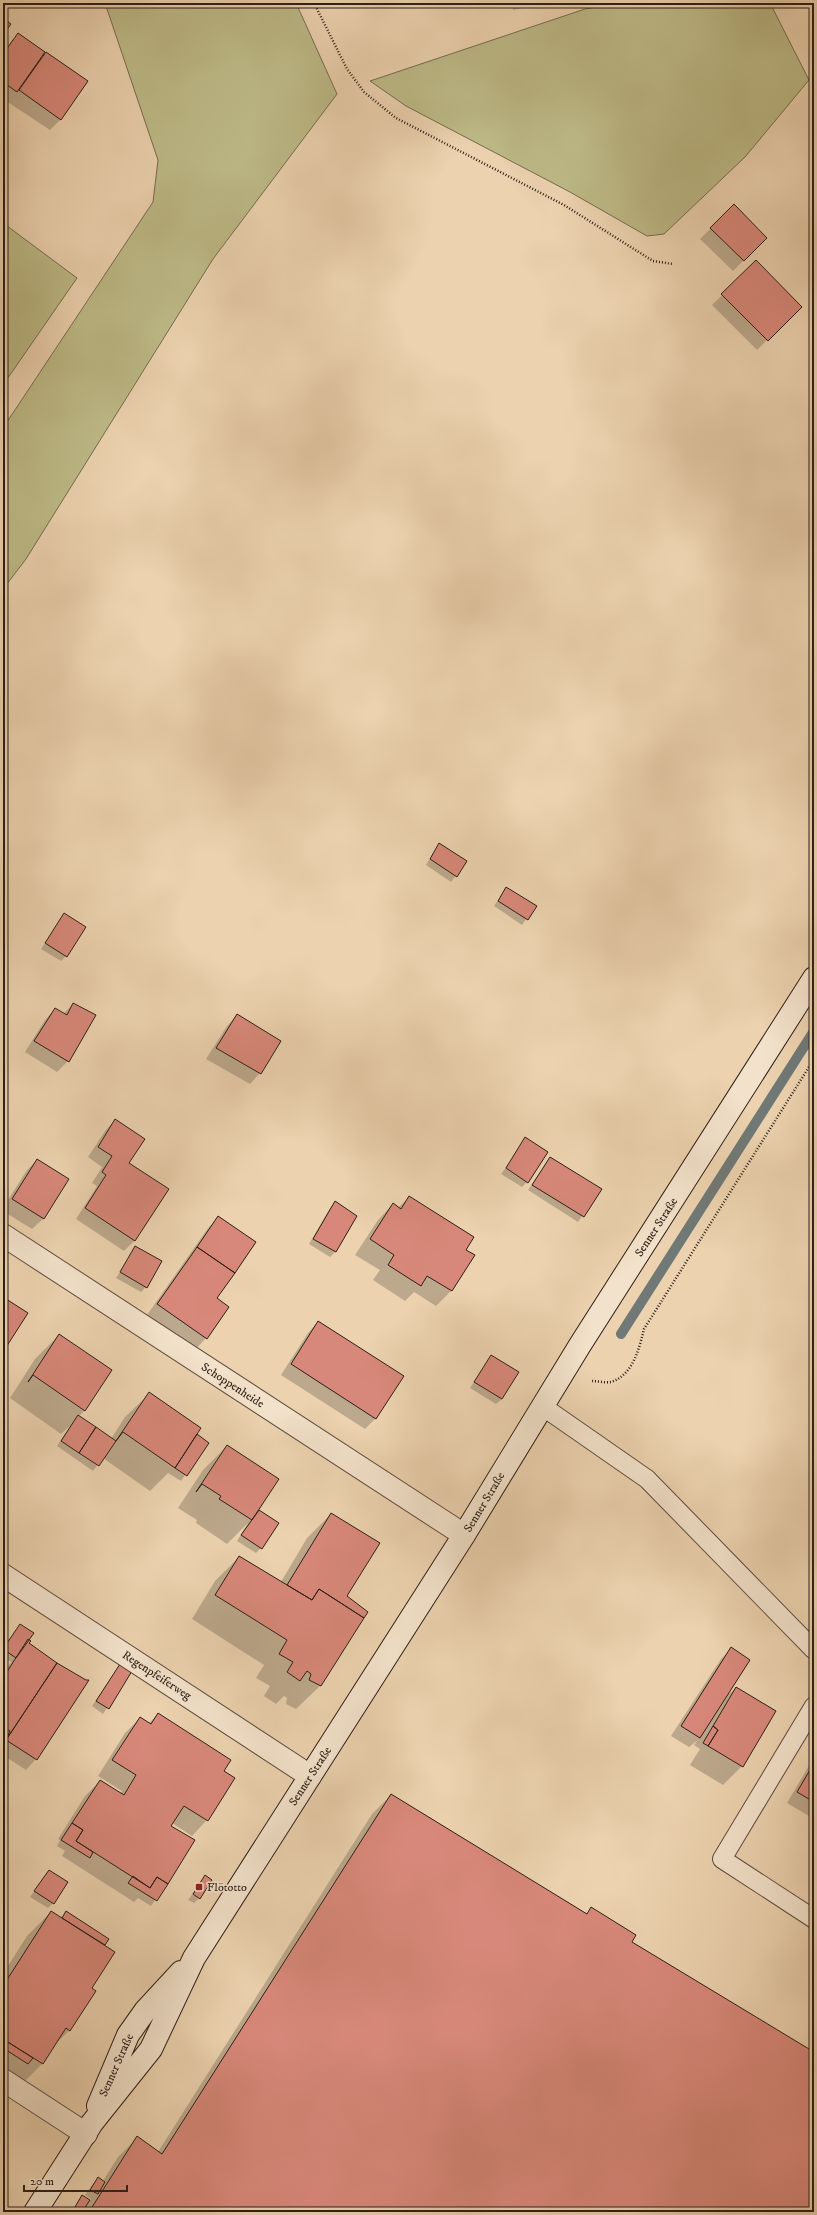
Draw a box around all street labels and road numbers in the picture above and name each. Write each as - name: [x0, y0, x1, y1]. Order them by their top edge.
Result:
- street label: Senner Straße: [632, 1195, 681, 1260]
- street label: Schoppenheide: [198, 1359, 267, 1411]
- street label: Senner Straße: [461, 1469, 508, 1535]
- street label: Regenpfeiferweg: [119, 1647, 194, 1703]
- street label: Senner Straße: [286, 1744, 335, 1809]
- street label: Senner Straße: [96, 2031, 137, 2099]

